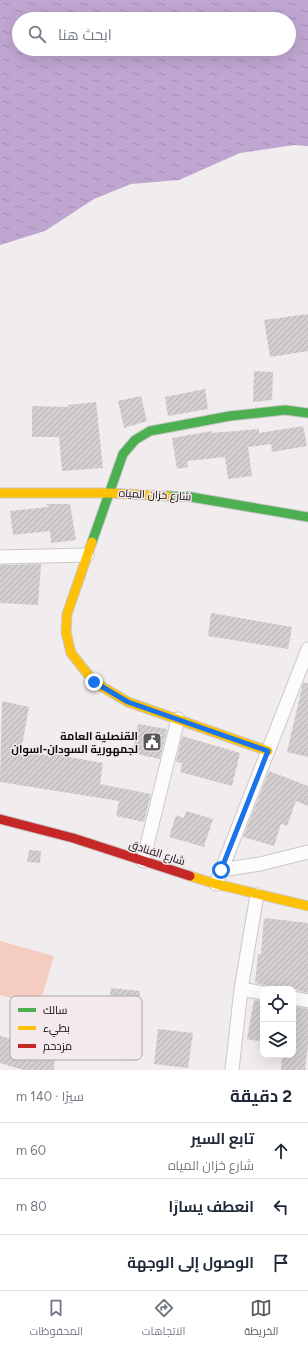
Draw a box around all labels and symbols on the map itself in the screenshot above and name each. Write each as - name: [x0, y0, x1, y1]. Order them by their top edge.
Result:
- street label: شارع خزان المياه: [118, 487, 192, 504]
- route end: [85, 673, 103, 691]
- place label: القنصلية العامة لجمهورية السودان-اسوان: [11, 730, 138, 757]
- public building icon: القنصلية العامة لجمهورية السودان-اسوان: [141, 731, 163, 753]
- street label: شارع الفنادق: [127, 838, 187, 869]
- route start: [212, 861, 230, 879]
- legend: [10, 996, 142, 1060]
- text: سالك: [43, 1004, 67, 1017]
- text: بطيء: [43, 1022, 70, 1037]
- text: مزدحم: [43, 1040, 72, 1054]

